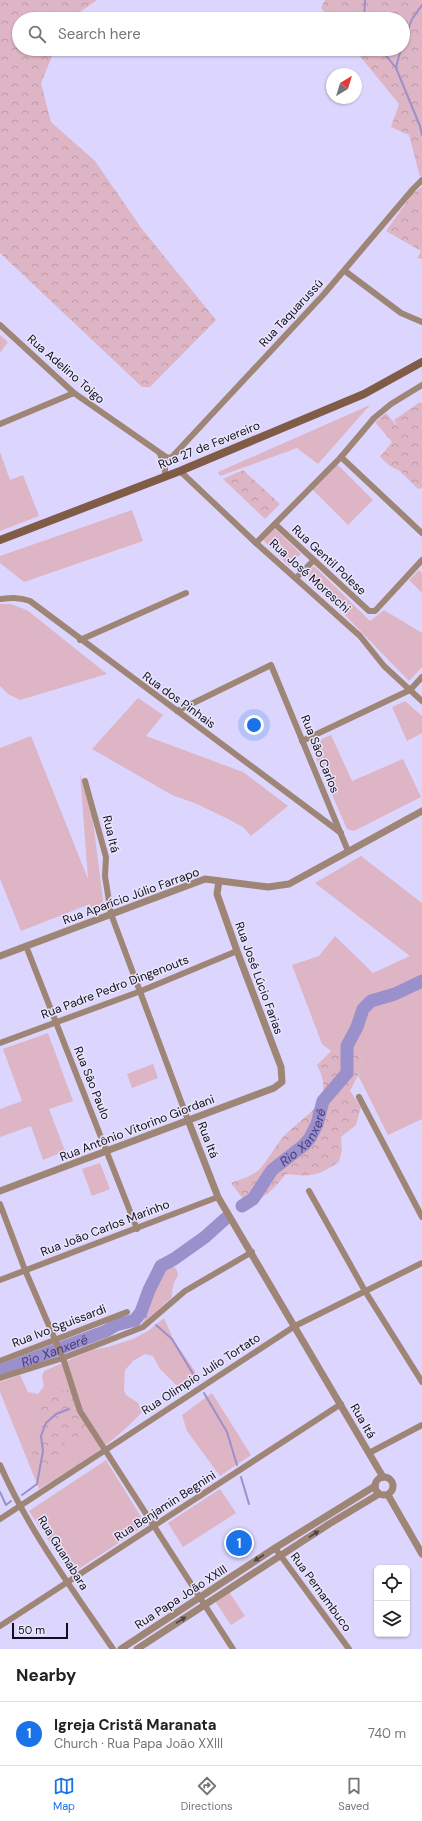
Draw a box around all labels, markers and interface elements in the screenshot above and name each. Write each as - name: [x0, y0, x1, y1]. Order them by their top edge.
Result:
- search box: [12, 12, 410, 56]
- icon: search: [26, 23, 48, 45]
- text: Search here: [58, 24, 141, 44]
- north arrow: [326, 68, 362, 104]
- street label: Rua Taquarussú: [255, 276, 327, 350]
- street label: Rua Adelino Toigo: [24, 331, 108, 407]
- street label: Rua 27 de Fevereiro: [156, 417, 262, 473]
- street label: Rua Gentil Polese: [288, 521, 370, 599]
- street label: Rua José Moreschi: [266, 535, 354, 617]
- street label: Rua dos Pinhais: [139, 668, 219, 732]
- street label: Rua São Carlos: [297, 713, 343, 795]
- your location: [244, 715, 264, 735]
- street label: Rua Itá: [99, 814, 123, 854]
- street label: Rua Aparício Júlio Farrapo: [60, 864, 202, 928]
- street label: Rua José Lúcio Farias: [231, 920, 287, 1036]
- street label: Rua Padre Pedro Dingenouts: [39, 951, 191, 1023]
- street label: Rua São Paulo: [70, 1044, 114, 1122]
- street label: Rua Antônio Vitorino Giordani: [57, 1091, 217, 1165]
- water label: Rio Xanxerê: [276, 1107, 330, 1170]
- street label: Rua Itá: [194, 1120, 222, 1160]
- street label: Rua João Carlos Marinho: [38, 1196, 172, 1260]
- street label: Rua Ivo Sguissardi: [10, 1301, 108, 1351]
- street label: Rua Olimpio Julio Tortato: [139, 1330, 263, 1418]
- water label: Rio Xanxerê: [19, 1331, 90, 1371]
- street label: Rua Itá: [347, 1401, 379, 1441]
- street label: Rua Benjamin Begnini: [111, 1467, 219, 1545]
- street label: Rua Guanabara: [34, 1513, 92, 1593]
- pin: 1: [226, 1528, 252, 1558]
- one-way arrow: [308, 1530, 319, 1537]
- street label: Rua Pernambuco: [287, 1549, 355, 1635]
- one-way arrow: [253, 1555, 265, 1562]
- street label: Rua Papa João XXIII: [132, 1561, 230, 1633]
- map controls: [374, 1565, 410, 1637]
- button: locate: [374, 1565, 410, 1601]
- button: layers: [374, 1601, 410, 1637]
- one-way arrow: [176, 1617, 187, 1624]
- scale bar: [12, 1621, 68, 1640]
- text: 50 m: [18, 1623, 45, 1637]
- text: Nearby: [16, 1664, 76, 1686]
- text: Igreja Cristã Maranata: [54, 1715, 217, 1735]
- text: 1: [27, 1725, 31, 1742]
- text: 740 m: [368, 1725, 406, 1742]
- text: Church · Rua Papa João XXIII: [54, 1735, 223, 1752]
- tab: Map: [53, 1775, 75, 1813]
- tab: Directions: [181, 1775, 233, 1813]
- tab: Saved: [338, 1775, 369, 1813]

